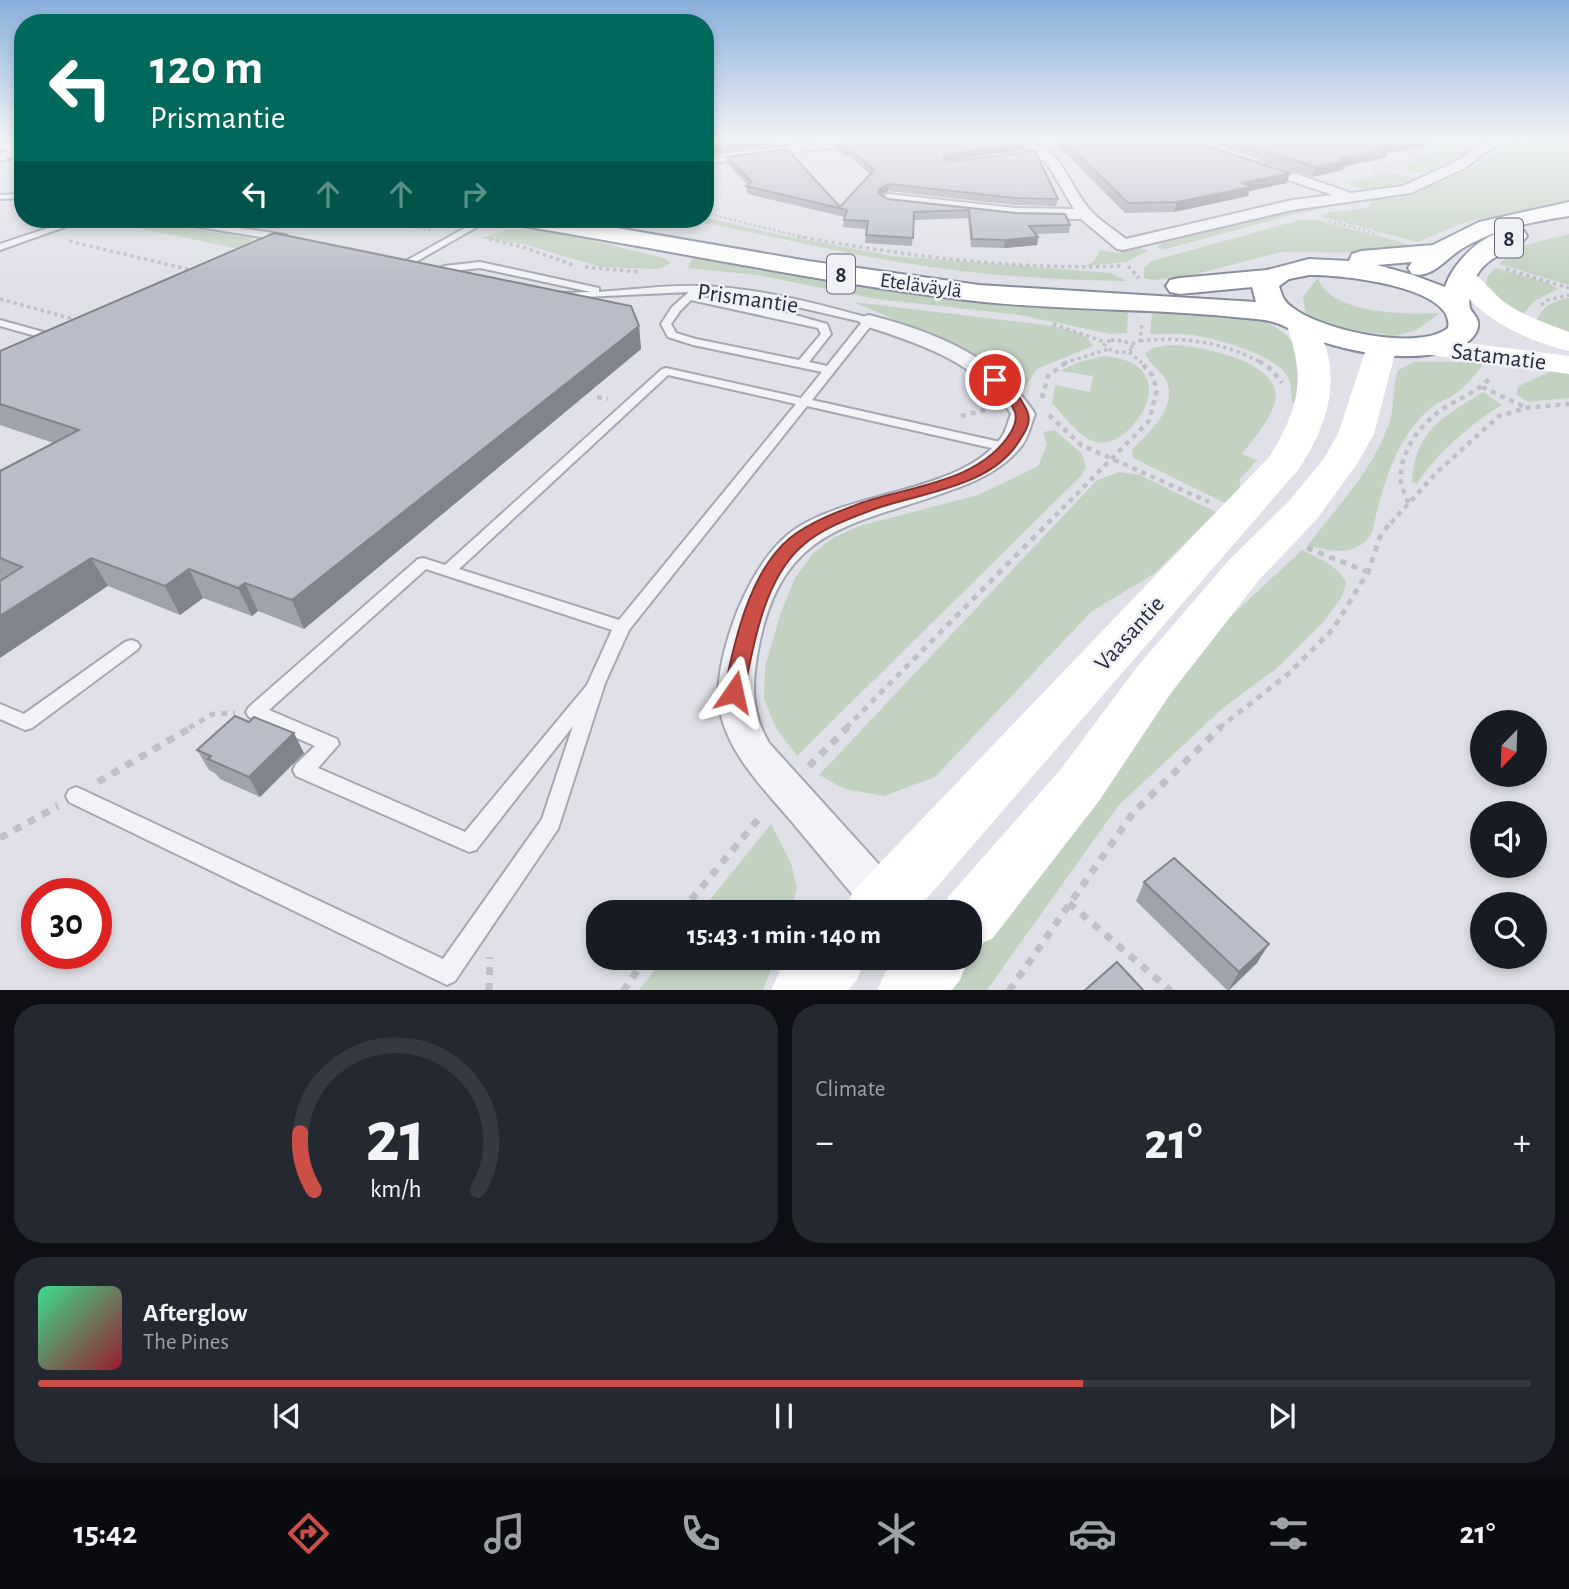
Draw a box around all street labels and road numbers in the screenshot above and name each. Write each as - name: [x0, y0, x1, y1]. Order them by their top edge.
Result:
- road number: 8: [1495, 218, 1523, 258]
- road number: 8: [827, 255, 855, 294]
- street label: Eteläväylä: [879, 269, 963, 302]
- street label: Prismantie: [696, 280, 800, 318]
- street label: Satamatie: [1450, 339, 1548, 375]
- street label: Vaasantie: [1090, 592, 1169, 676]

